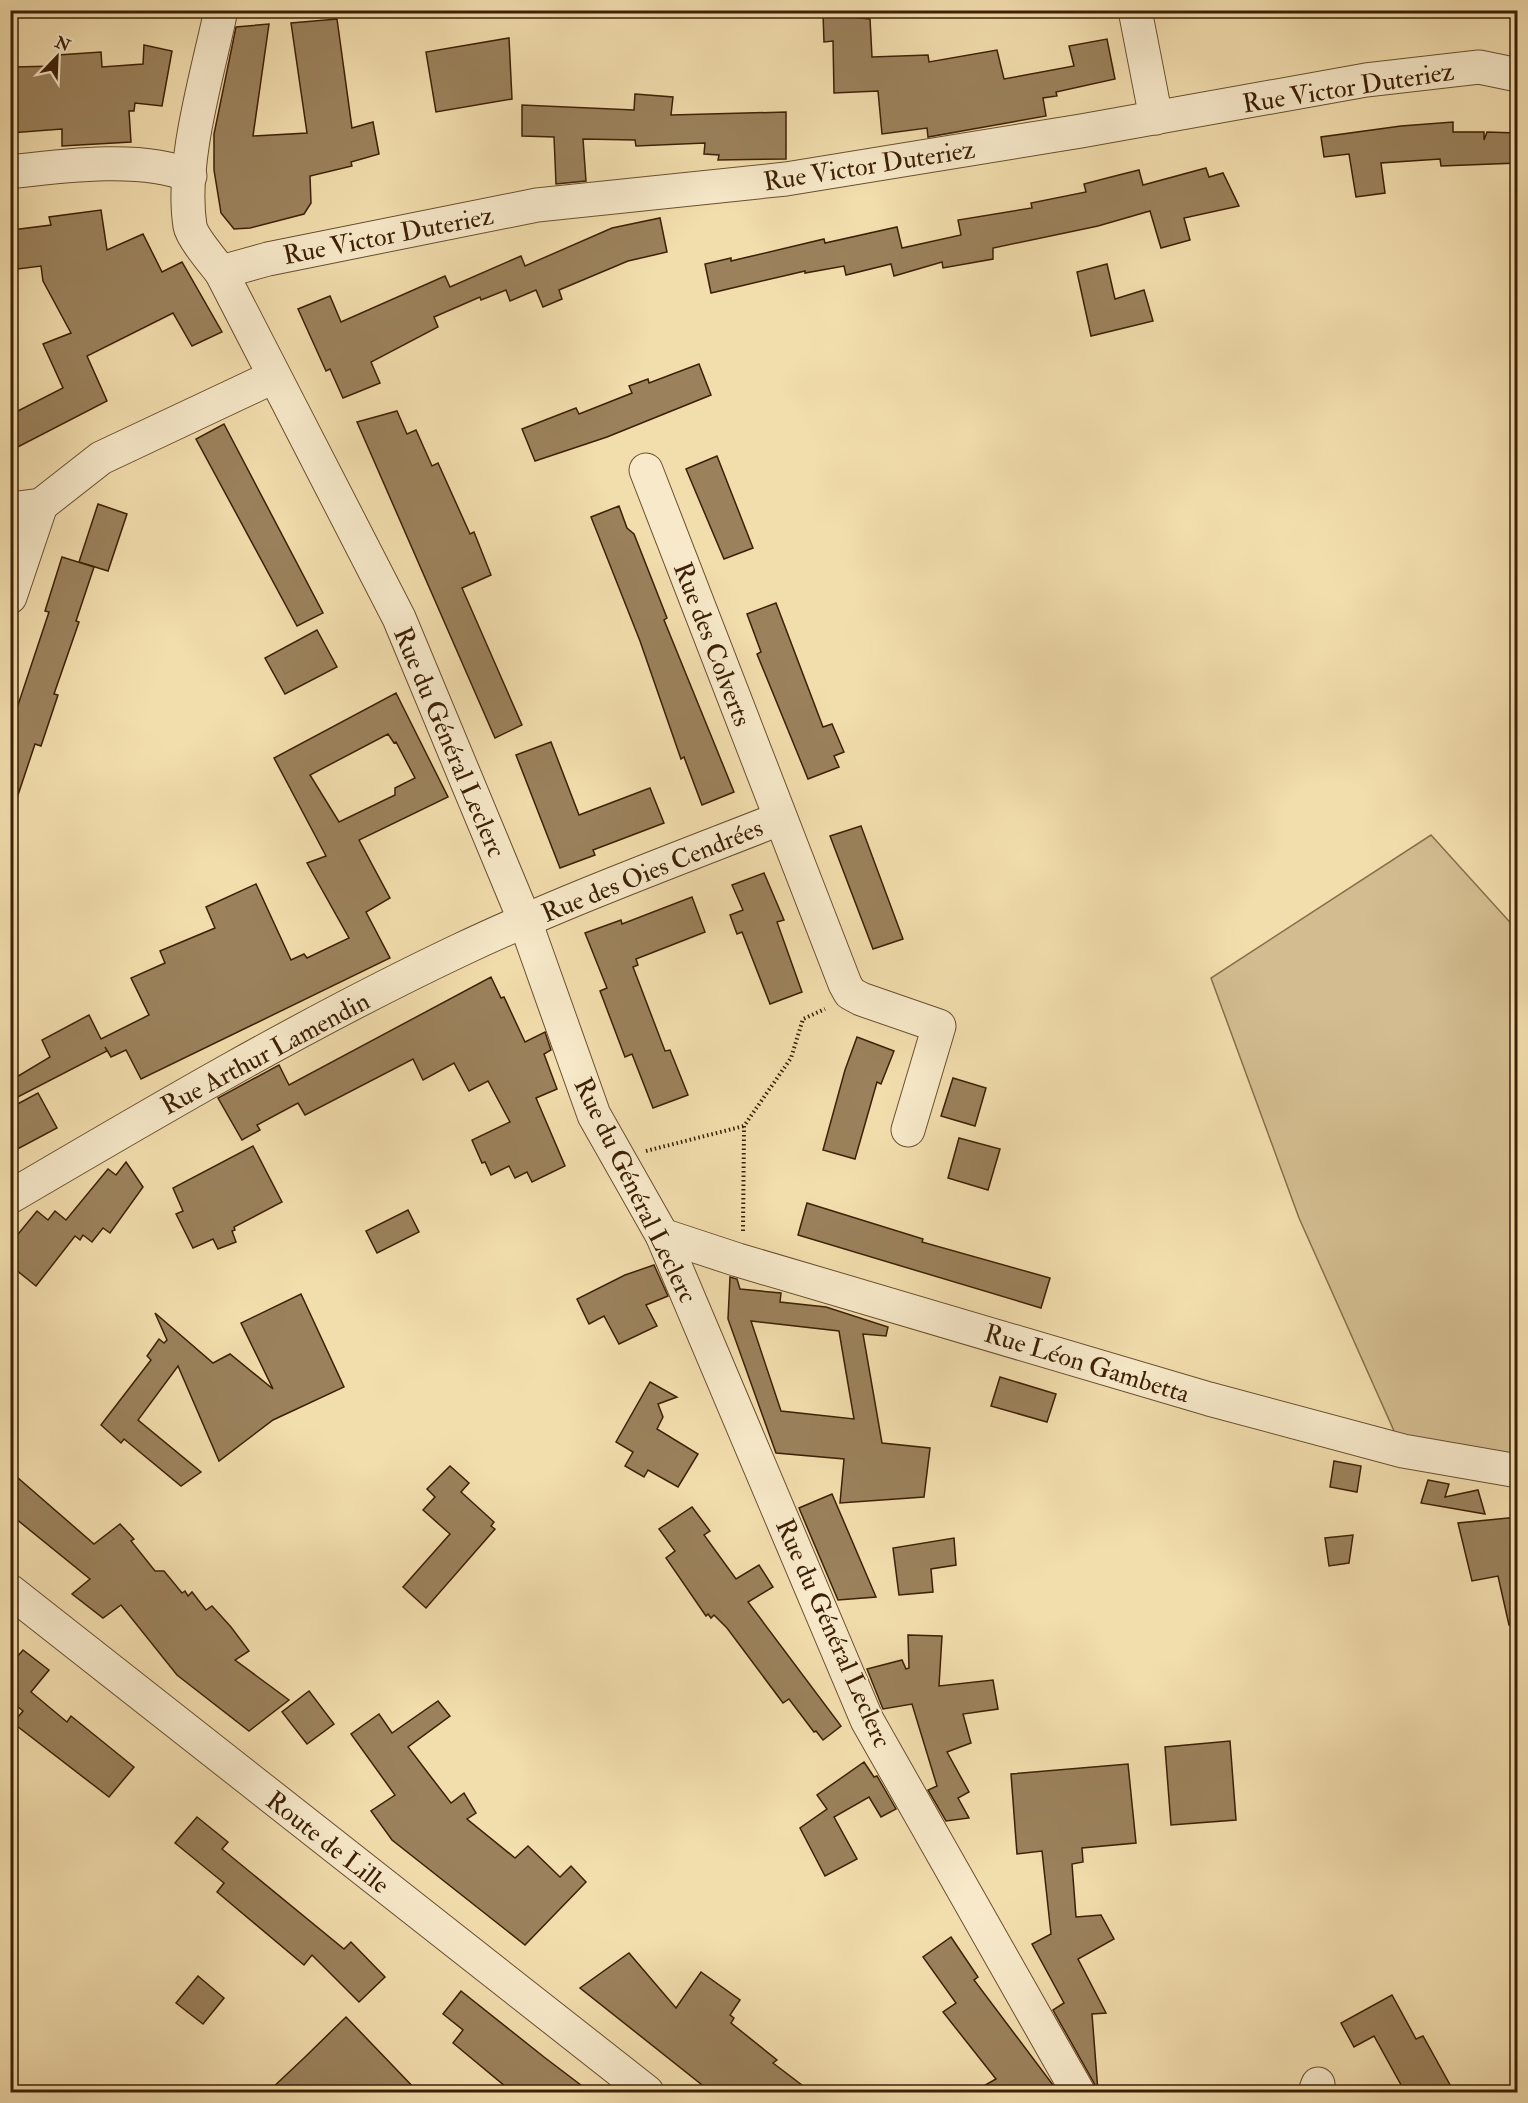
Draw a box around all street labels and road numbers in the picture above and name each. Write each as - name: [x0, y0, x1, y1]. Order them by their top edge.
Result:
- street label: Rue Victor Duteriez: [1240, 55, 1457, 120]
- street label: Rue Victor Duteriez: [761, 133, 978, 198]
- street label: Rue Victor Duteriez: [280, 200, 496, 272]
- street label: Rue des Colverts: [666, 558, 758, 731]
- street label: Rue du Général Leclerc: [386, 622, 512, 862]
- street label: Rue des Oies Cendrées: [537, 812, 768, 930]
- street label: Rue Arthur Lamendin: [156, 985, 375, 1122]
- street label: Rue du Général Leclerc: [567, 1072, 704, 1308]
- street label: Rue Léon Gambetta: [980, 1318, 1194, 1410]
- street label: Rue du Général Leclerc: [768, 1514, 898, 1753]
- street label: Route de Lille: [259, 1785, 396, 1901]

